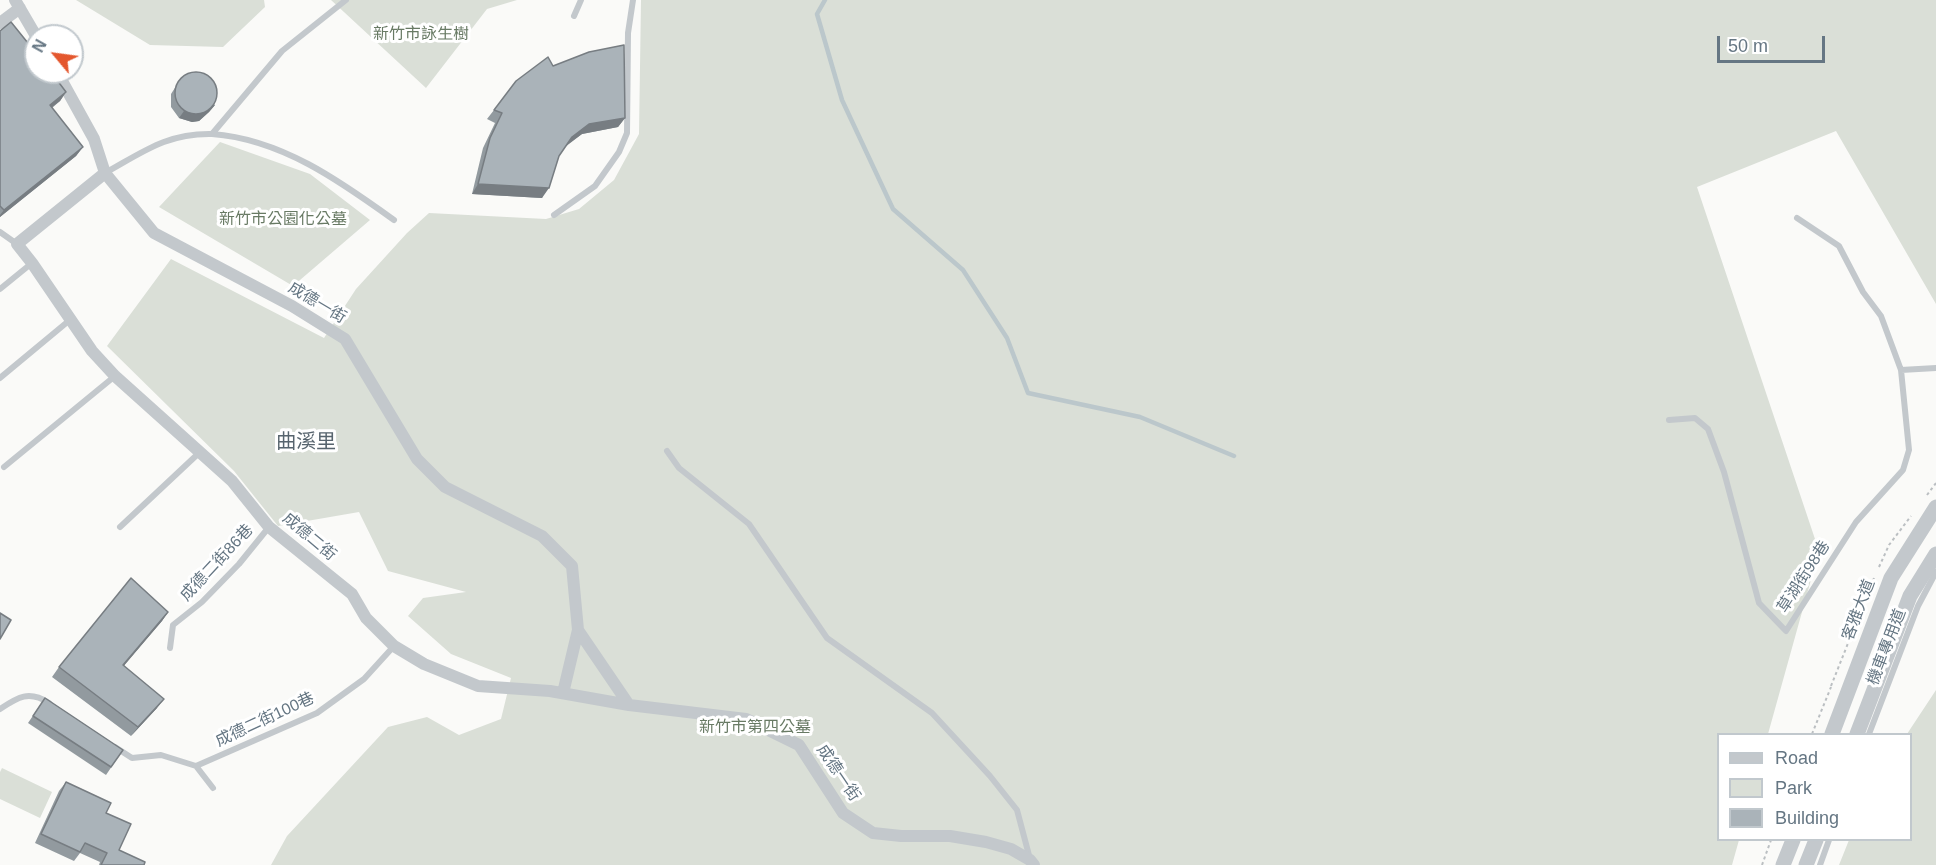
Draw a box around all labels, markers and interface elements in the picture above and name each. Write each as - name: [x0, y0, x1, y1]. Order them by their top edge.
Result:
- north arrow: [24, 24, 84, 84]
- scale bar: [1720, 24, 1828, 62]
- park label: 新竹市詠生樹: [373, 25, 469, 45]
- text: 50 m: [1728, 36, 1768, 56]
- text: N: [29, 37, 50, 55]
- park label: 新竹市公園化公墓: [219, 210, 347, 230]
- street label: 成德一街: [285, 278, 349, 328]
- district label: 曲溪里: [276, 430, 336, 454]
- street label: 成德二街: [278, 509, 340, 565]
- street label: 成德二街86巷: [177, 521, 257, 605]
- street label: 草湖街98巷: [1774, 537, 1834, 617]
- street label: 客雅大道: [1839, 577, 1879, 643]
- street label: 機車專用道: [1864, 606, 1910, 688]
- street label: 成德二街100巷: [213, 689, 317, 751]
- park label: 新竹市第四公墓: [699, 718, 811, 738]
- legend: [1717, 733, 1912, 841]
- street label: 成德一街: [812, 741, 864, 805]
- text: Road: [1775, 748, 1818, 768]
- text: Park: [1775, 778, 1812, 798]
- text: Building: [1775, 808, 1839, 828]

